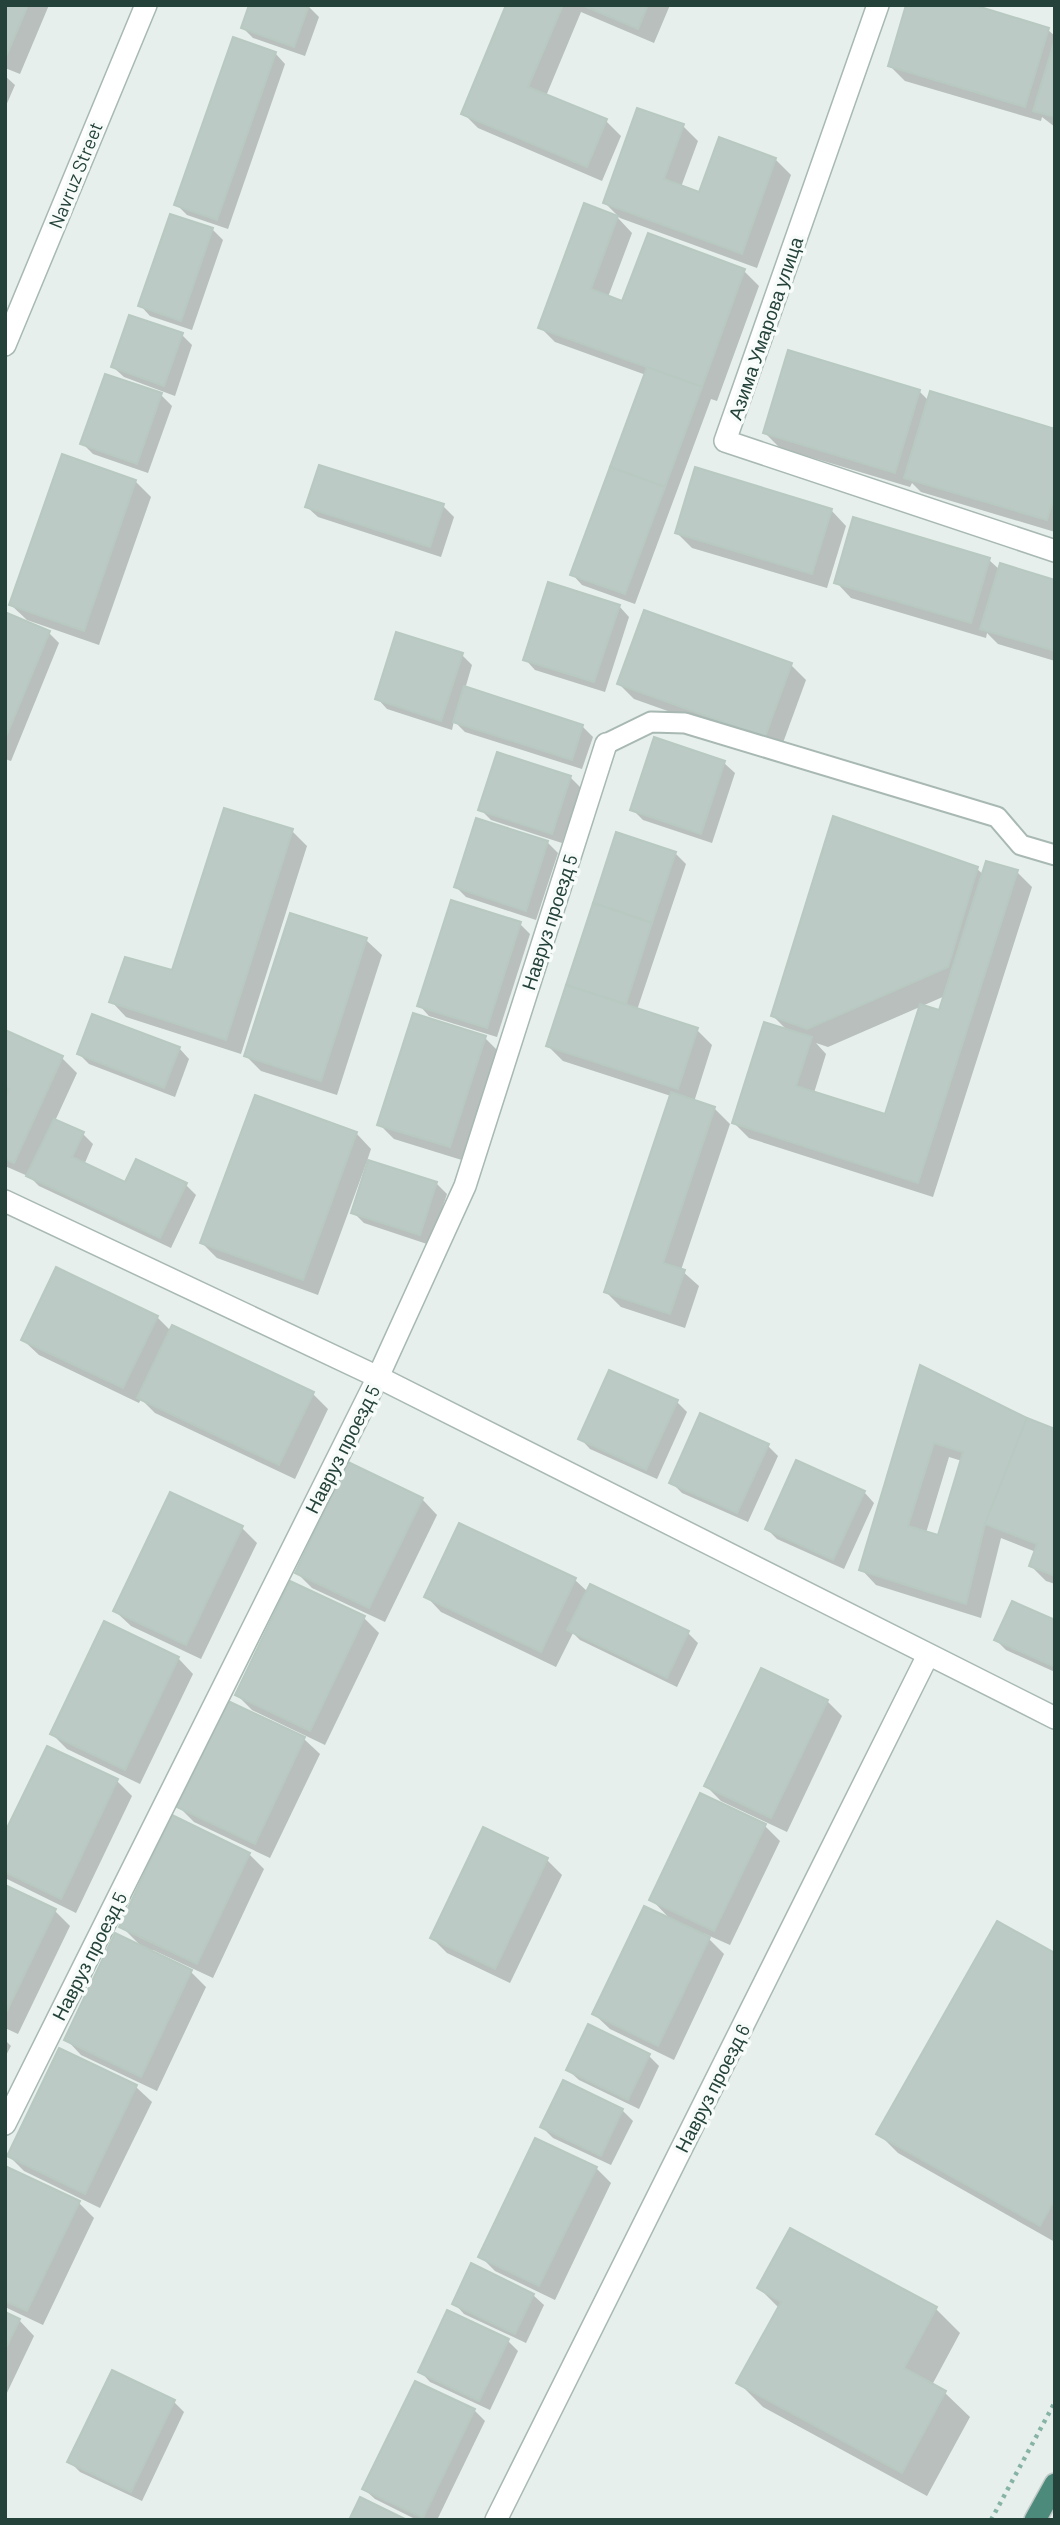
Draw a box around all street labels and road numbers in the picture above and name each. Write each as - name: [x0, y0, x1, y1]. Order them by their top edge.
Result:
- street label: Navruz Street: [43, 118, 107, 232]
- street label: Азима Умарова улица: [723, 233, 807, 422]
- street label: Навруз проезд 5: [516, 851, 582, 993]
- street label: Навруз проезд 5: [300, 1381, 384, 1517]
- street label: Навруз проезд 5: [47, 1888, 131, 2024]
- street label: Навруз проезд 6: [670, 2020, 754, 2156]

